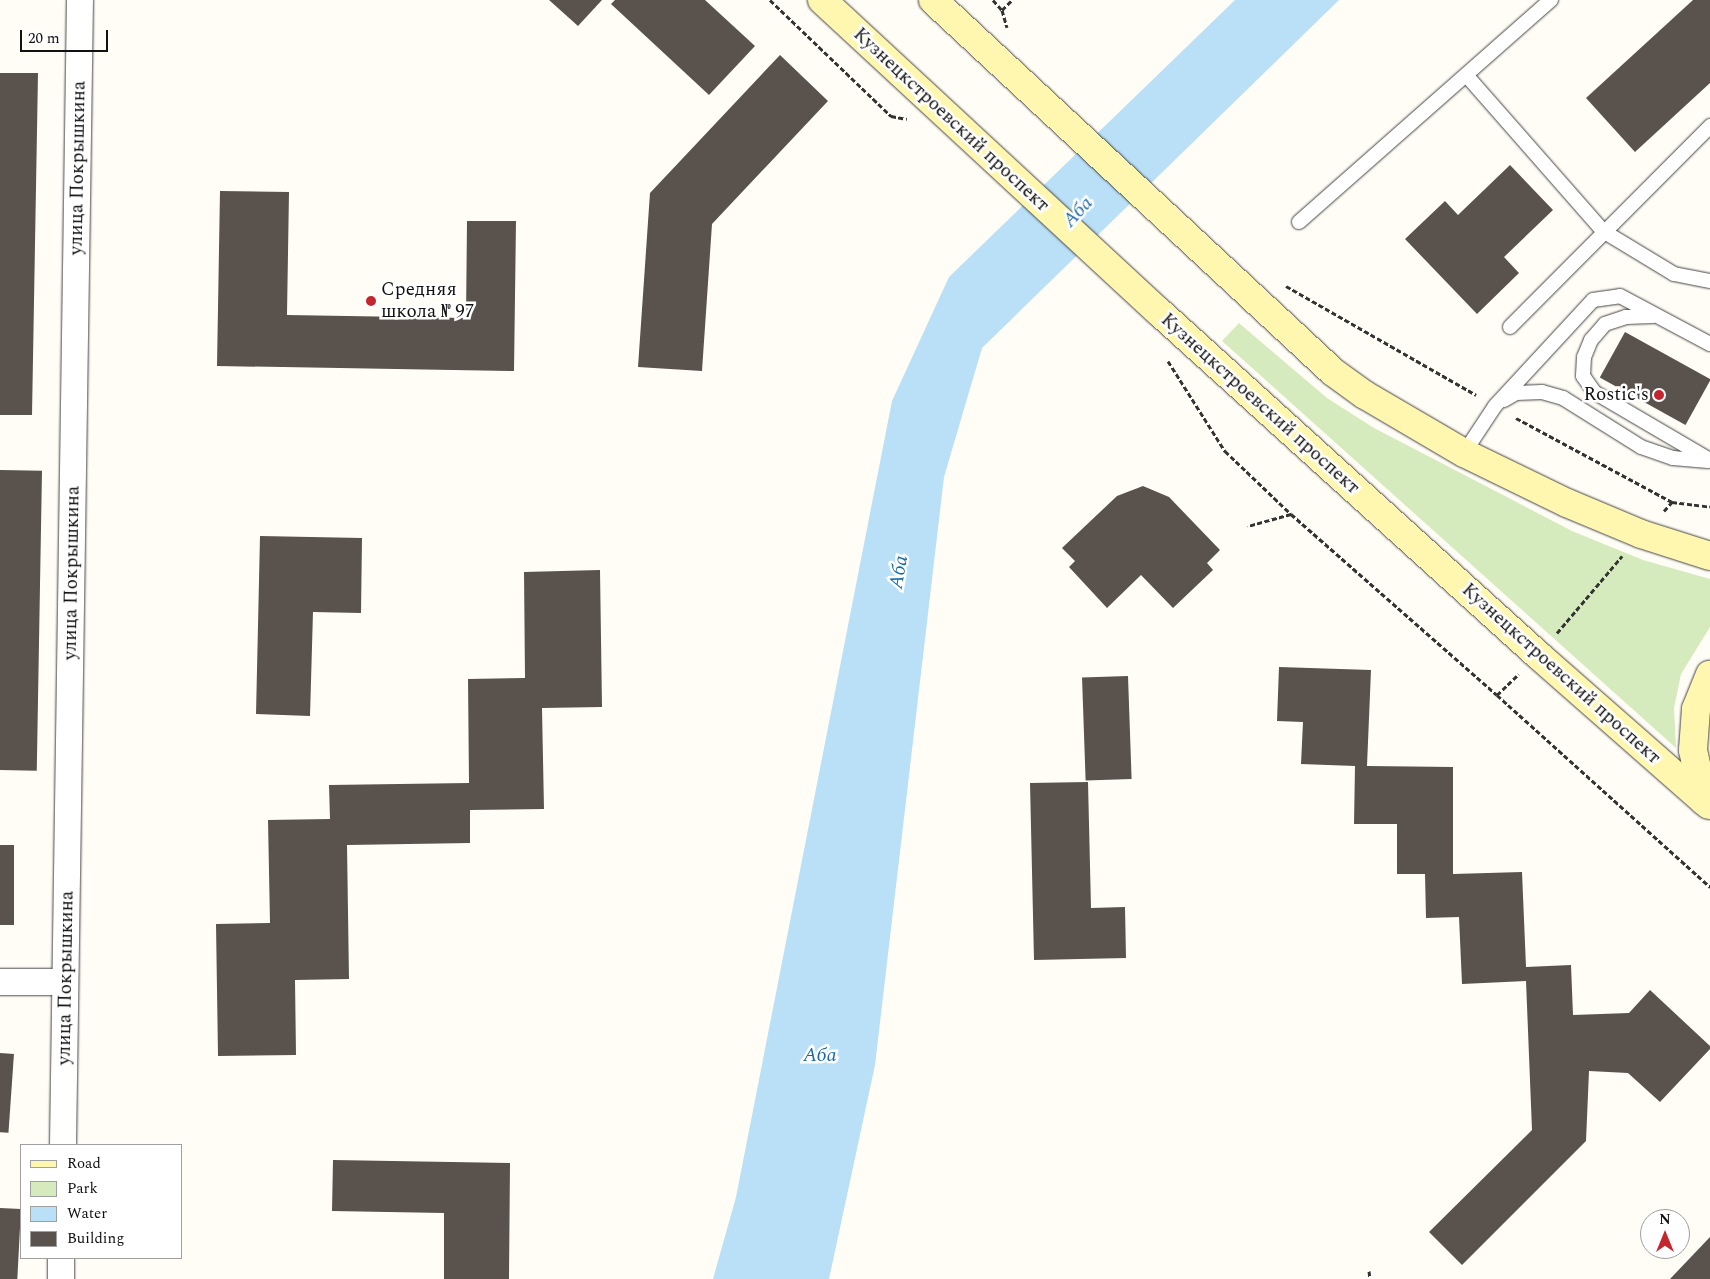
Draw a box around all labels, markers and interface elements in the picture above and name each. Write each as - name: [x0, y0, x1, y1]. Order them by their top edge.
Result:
- scale bar: [22, 20, 110, 52]
- street label: Кузнецкстроевский проспект: [848, 23, 1054, 217]
- text: 20 m: [28, 27, 60, 50]
- street label: улица Покрышкина: [65, 81, 91, 255]
- water label: Аба: [1058, 192, 1098, 232]
- place label: Средняя школа № 97: [381, 279, 474, 323]
- marker: Средняя школа № 97: [365, 295, 377, 307]
- street label: Кузнецкстроевский проспект: [1156, 309, 1364, 499]
- place label: Rostic's: [1583, 384, 1649, 406]
- marker: Rostic's: [1653, 389, 1665, 401]
- street label: улица Покрышкина: [59, 486, 85, 660]
- water label: Аба: [884, 553, 914, 591]
- street label: Кузнецкстроевский проспект: [1457, 579, 1665, 769]
- street label: улица Покрышкина: [53, 891, 79, 1065]
- water label: Аба: [803, 1043, 837, 1067]
- legend: [20, 1144, 182, 1259]
- text: Road: [67, 1152, 101, 1175]
- text: Park: [67, 1177, 98, 1200]
- text: Water: [67, 1202, 107, 1225]
- north arrow: [1640, 1209, 1690, 1259]
- text: N: [1659, 1209, 1671, 1230]
- text: Building: [67, 1227, 124, 1250]

